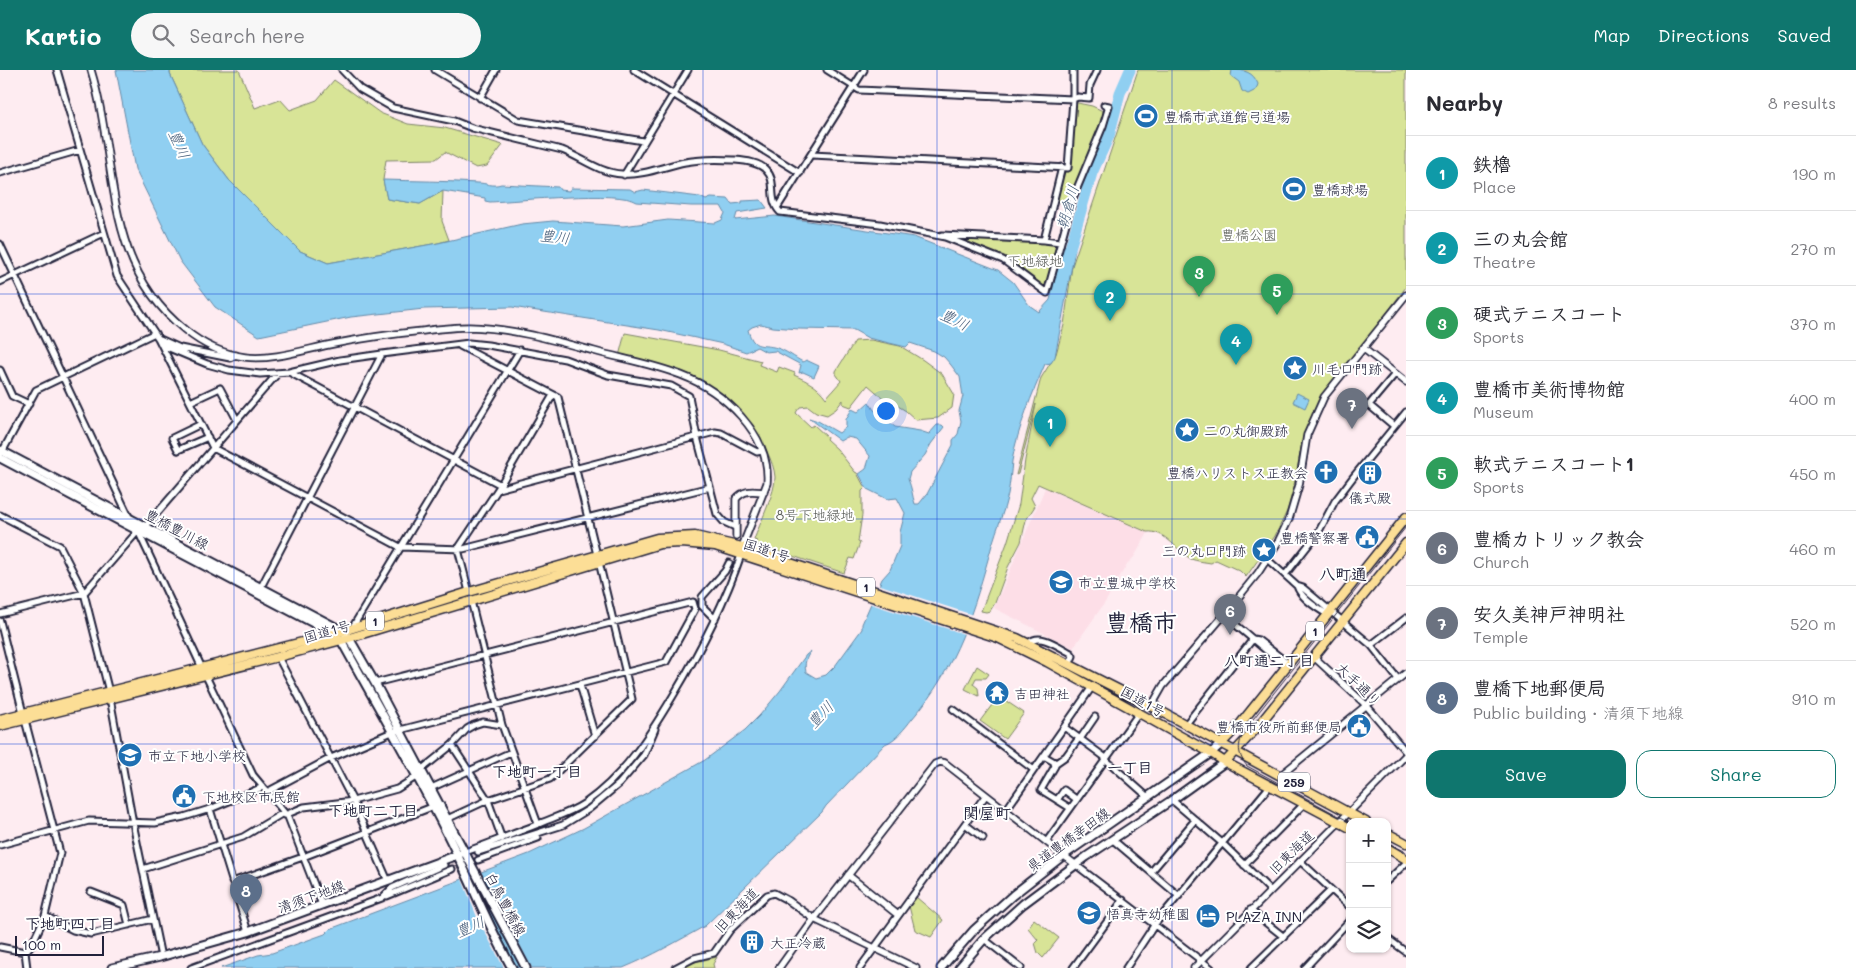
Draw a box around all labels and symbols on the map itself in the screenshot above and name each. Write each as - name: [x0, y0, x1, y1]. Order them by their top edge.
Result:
- sports icon: 豊橋市武道館弓道場: [1133, 103, 1159, 129]
- place label: 豊橋市武道館弓道場: [1164, 107, 1290, 126]
- water label: 豊川: [165, 126, 195, 162]
- sports icon: 豊橋球場: [1281, 176, 1307, 202]
- place label: 豊橋球場: [1312, 180, 1368, 199]
- water label: 朝倉川: [1051, 183, 1083, 231]
- water label: 豊川: [539, 224, 571, 248]
- park label: 豊橋公園: [1221, 225, 1277, 244]
- park label: 下地緑地: [1007, 251, 1063, 270]
- pin: 3: [1183, 256, 1215, 297]
- pin: 5: [1261, 274, 1293, 315]
- pin: 2: [1094, 280, 1126, 321]
- water label: 豊川: [937, 303, 973, 335]
- pin: 4: [1220, 324, 1252, 365]
- place icon: 川毛口門跡: [1282, 355, 1308, 381]
- place label: 川毛口門跡: [1312, 359, 1382, 378]
- pin: 7: [1336, 388, 1368, 429]
- your location: [873, 398, 899, 424]
- pin: 1: [1034, 406, 1066, 447]
- place icon: 二の丸御殿跡: [1174, 417, 1200, 443]
- place label: 二の丸御殿跡: [1204, 421, 1288, 440]
- church icon: 豊橋ハリストス正教会: [1313, 459, 1339, 485]
- building icon: 儀式殿: [1357, 460, 1383, 486]
- place label: 豊橋ハリストス正教会: [1167, 463, 1308, 482]
- place label: 儀式殿: [1349, 488, 1391, 507]
- street label: 豊橋豊川線: [142, 504, 212, 554]
- park label: 8号下地緑地: [776, 505, 854, 524]
- public building icon: 豊橋警察署: [1354, 524, 1380, 550]
- place label: 豊橋警察署: [1280, 528, 1350, 547]
- street label: 国道1号: [741, 534, 793, 566]
- place icon: 三の丸口門跡: [1251, 537, 1277, 563]
- place label: 三の丸口門跡: [1162, 541, 1246, 560]
- district label: 八町通: [1319, 563, 1367, 584]
- school or university icon: 市立豊城中学校: [1048, 569, 1074, 595]
- place label: 市立豊城中学校: [1078, 573, 1176, 592]
- road number: 1: [857, 578, 875, 596]
- pin: 6: [1214, 594, 1246, 635]
- district label: 豊橋市: [1105, 606, 1177, 637]
- road number: 1: [366, 612, 384, 630]
- street label: 国道1号: [301, 615, 353, 647]
- road number: 1: [1306, 622, 1324, 640]
- district label: 八町通二丁目: [1224, 650, 1314, 670]
- street label: 大手通り: [1332, 658, 1386, 710]
- temple icon: 吉田神社: [984, 680, 1010, 706]
- street label: 国道1号: [1117, 681, 1169, 721]
- place label: 吉田神社: [1014, 684, 1070, 703]
- water label: 豊川: [802, 696, 838, 732]
- public building icon: 豊橋市役所前郵便局: [1346, 713, 1372, 739]
- place label: 豊橋市役所前郵便局: [1216, 717, 1342, 736]
- school or university icon: 市立下地小学校: [117, 742, 143, 768]
- place label: 市立下地小学校: [148, 746, 246, 765]
- district label: 一丁目: [1107, 757, 1153, 777]
- district label: 下地町一丁目: [492, 761, 582, 781]
- road number: 259: [1278, 772, 1310, 792]
- public building icon: 下地校区市民館: [171, 783, 197, 809]
- place label: 下地校区市民館: [202, 787, 300, 806]
- district label: 下地町二丁目: [328, 800, 418, 820]
- district label: 関屋町: [963, 802, 1011, 823]
- street label: 県道豊橋幸田線: [1023, 803, 1113, 875]
- street label: 旧東海道: [1264, 826, 1318, 878]
- street label: 白鳥豊橋線: [481, 869, 531, 939]
- pin: 8: [230, 874, 262, 915]
- street label: 清須下地線: [275, 875, 347, 917]
- street label: 旧東海道: [710, 883, 762, 937]
- school or university icon: 悟真寺幼稚園: [1076, 900, 1102, 926]
- hotel icon: PLAZA INN: [1195, 903, 1221, 929]
- place label: 悟真寺幼稚園: [1106, 904, 1190, 923]
- place label: PLAZA INN: [1226, 907, 1302, 926]
- water label: 豊川: [452, 911, 488, 941]
- district label: 下地町四丁目: [25, 913, 115, 933]
- building icon: 大正冷蔵: [739, 929, 765, 955]
- scale bar: [15, 933, 104, 956]
- place label: 大正冷蔵: [770, 933, 826, 952]

